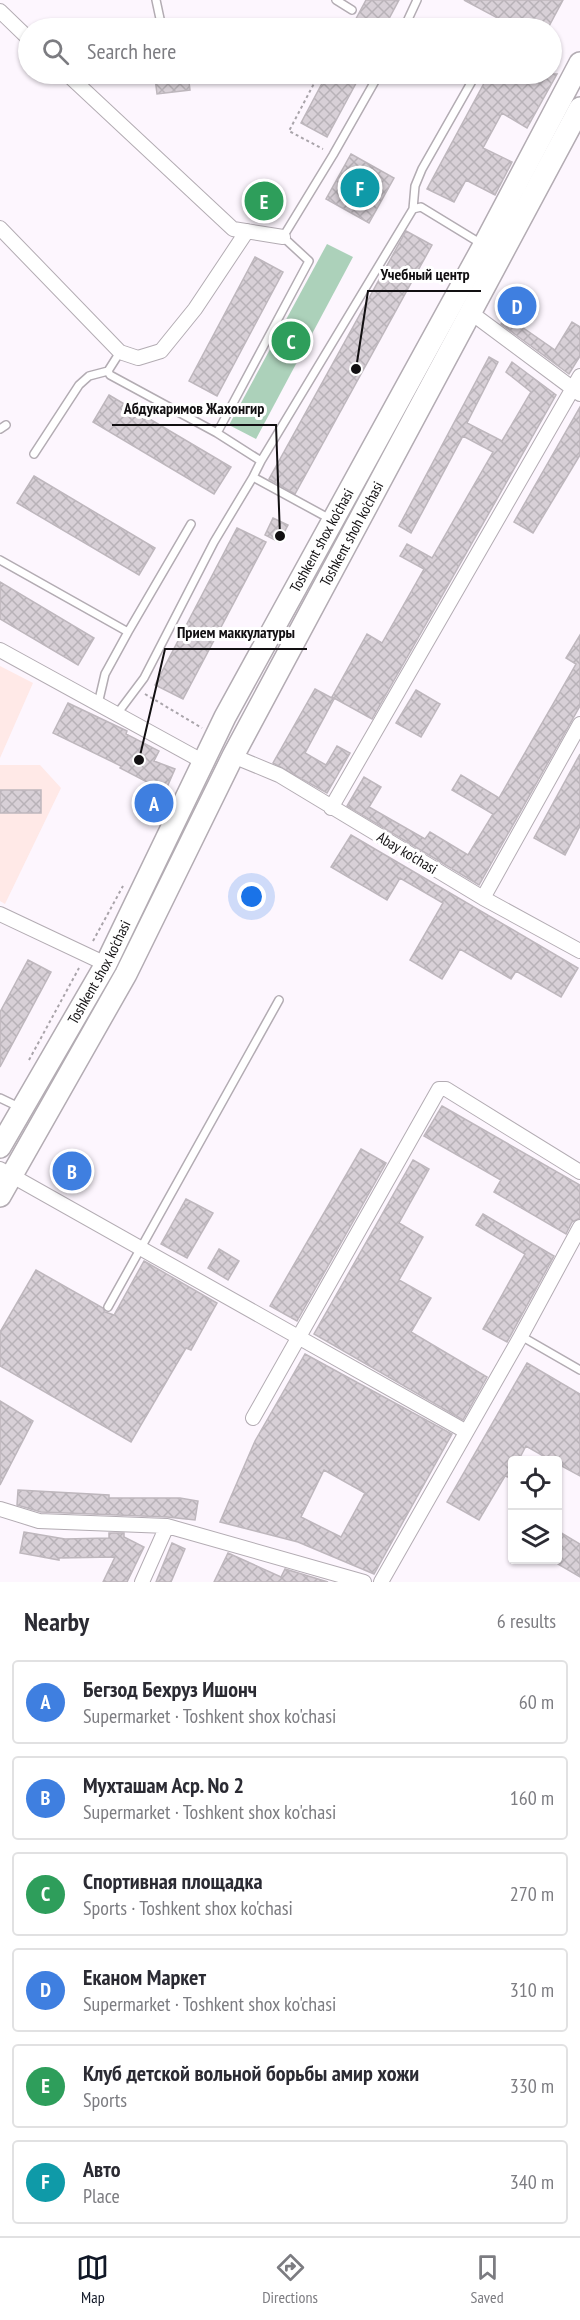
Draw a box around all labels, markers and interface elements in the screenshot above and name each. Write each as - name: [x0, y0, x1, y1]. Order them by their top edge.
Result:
- search box: [18, 18, 562, 84]
- icon: search: [39, 35, 72, 68]
- text: Search here: [87, 37, 176, 65]
- pin: F: [340, 166, 380, 210]
- pin: E: [244, 178, 284, 224]
- callout: Учебный центр: [368, 257, 481, 291]
- text: Учебный центр: [379, 264, 470, 284]
- pin: D: [498, 284, 536, 328]
- pin: C: [272, 318, 310, 364]
- callout: Абдукаримов Жахонгир: [112, 391, 276, 425]
- text: Абдукаримов Жахонгир: [123, 398, 264, 418]
- street label: Toshkent shoh ko'chasi: [316, 478, 387, 589]
- street label: Toshkent shox ko'chasi: [285, 485, 357, 595]
- callout: Прием маккулатуры: [165, 615, 307, 649]
- text: Прием маккулатуры: [177, 622, 295, 642]
- pin: A: [134, 780, 174, 826]
- street label: Abay ko'chasi: [374, 827, 441, 878]
- your location: [237, 882, 266, 911]
- street label: Toshkent shox ko'chasi: [63, 917, 135, 1027]
- pin: B: [52, 1148, 92, 1194]
- map controls: [508, 1456, 562, 1564]
- button: locate: [508, 1456, 562, 1510]
- button: layers: [508, 1510, 562, 1564]
- text: Nearby: [24, 1605, 89, 1638]
- text: 6 results: [497, 1608, 556, 1634]
- text: Бегзод Бехруз Ишонч: [83, 1675, 257, 1703]
- text: A: [40, 1689, 51, 1715]
- text: 60 m: [519, 1689, 554, 1715]
- text: Supermarket · Toshkent shox ko'chasi: [83, 1703, 336, 1729]
- text: Мухташам Аср. No 2: [83, 1771, 244, 1799]
- text: B: [41, 1785, 50, 1811]
- text: 160 m: [510, 1785, 554, 1811]
- text: Supermarket · Toshkent shox ko'chasi: [83, 1799, 336, 1825]
- text: Спортивная площадка: [83, 1867, 263, 1895]
- text: C: [41, 1881, 50, 1907]
- text: 270 m: [510, 1881, 554, 1907]
- text: Sports · Toshkent shox ko'chasi: [83, 1895, 293, 1921]
- text: Еканом Маркет: [83, 1963, 206, 1991]
- text: D: [40, 1977, 51, 2003]
- text: 310 m: [510, 1977, 554, 2003]
- text: Supermarket · Toshkent shox ko'chasi: [83, 1991, 336, 2017]
- text: Клуб детской вольной борьбы амир хожи: [83, 2059, 419, 2087]
- text: E: [41, 2073, 50, 2099]
- text: 330 m: [510, 2073, 554, 2099]
- text: Sports: [83, 2087, 127, 2113]
- text: Авто: [83, 2155, 121, 2183]
- text: F: [41, 2169, 50, 2195]
- text: 340 m: [510, 2169, 554, 2195]
- text: Place: [83, 2183, 120, 2209]
- tab: Map: [76, 2251, 109, 2307]
- tab: Directions: [262, 2251, 318, 2307]
- tab: Saved: [471, 2251, 504, 2307]

